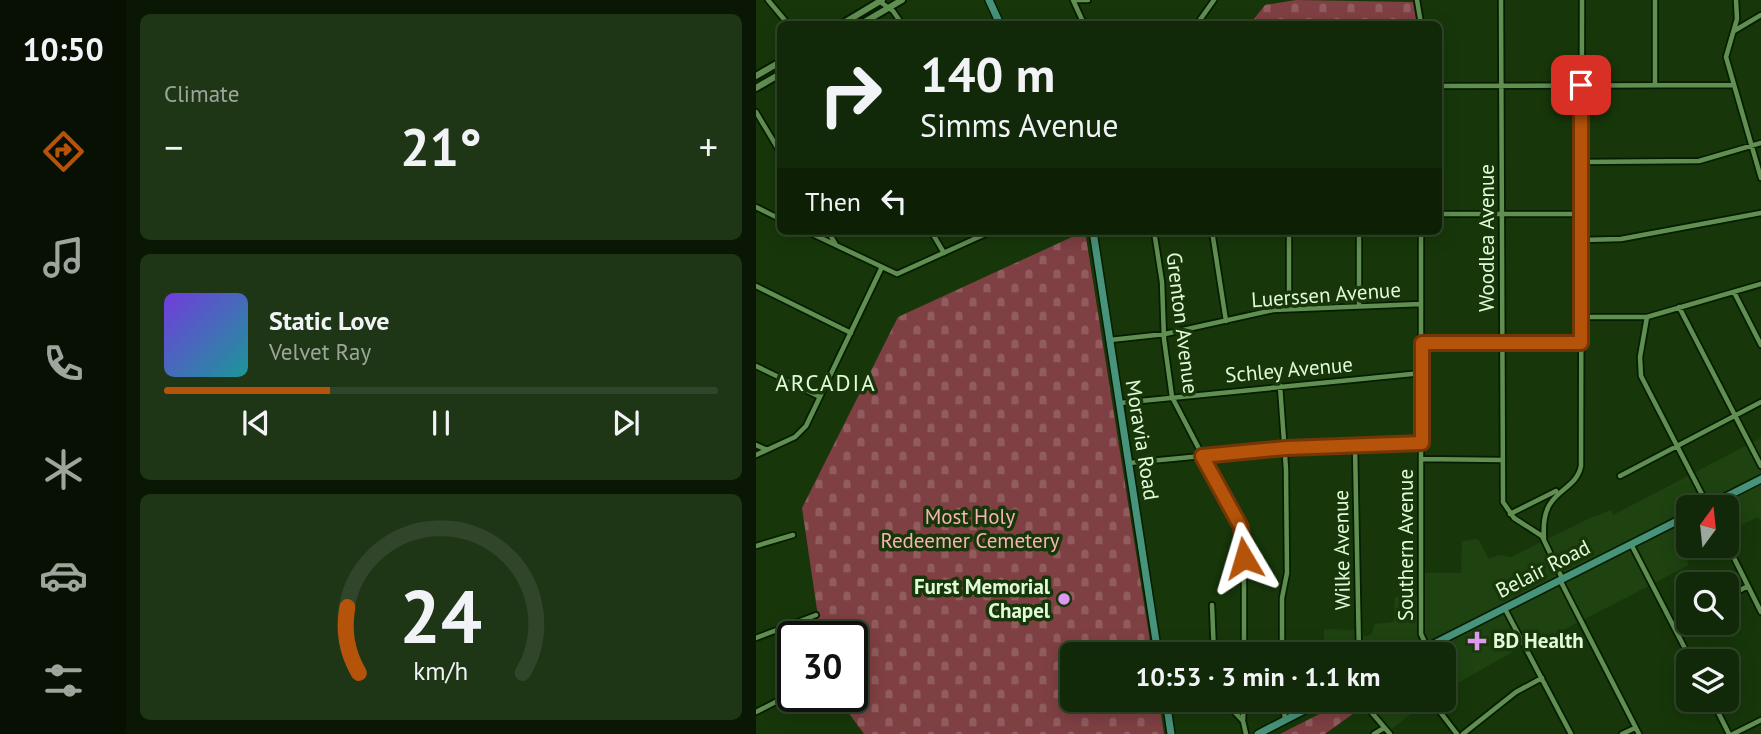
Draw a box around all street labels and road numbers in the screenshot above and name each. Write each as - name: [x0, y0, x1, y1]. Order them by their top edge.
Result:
- street label: Woodlea Avenue: [1473, 164, 1500, 312]
- street label: Grenton Avenue: [1160, 251, 1205, 395]
- street label: Luerssen Avenue: [1250, 276, 1402, 313]
- street label: Schley Avenue: [1224, 350, 1354, 389]
- street label: Moravia Road: [1120, 378, 1165, 502]
- street label: Southern Avenue: [1392, 469, 1419, 621]
- street label: Wilke Avenue: [1327, 490, 1356, 610]
- street label: Belair Road: [1491, 533, 1594, 604]

